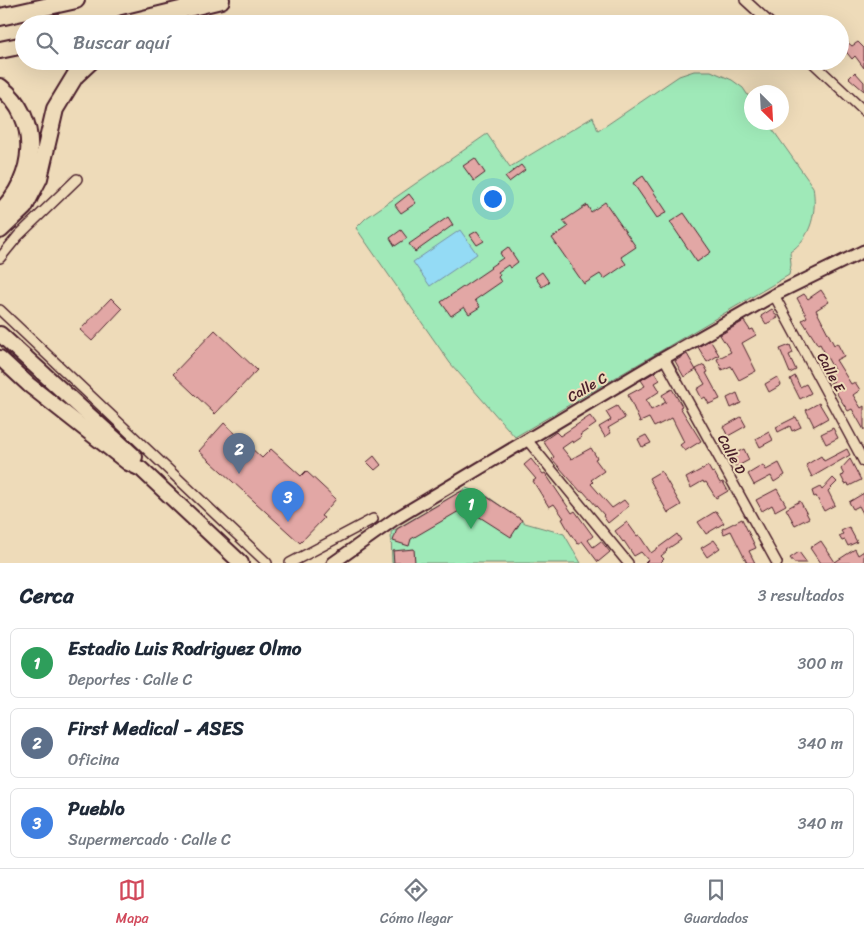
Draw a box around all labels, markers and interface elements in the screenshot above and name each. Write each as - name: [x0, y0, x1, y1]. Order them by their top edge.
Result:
- search box: [15, 15, 849, 70]
- text: Buscar aquí: [73, 26, 170, 59]
- icon: search: [33, 29, 61, 57]
- north arrow: [744, 85, 789, 130]
- your location: [480, 186, 506, 212]
- street label: Calle E: [810, 348, 852, 398]
- street label: Calle C: [562, 365, 612, 409]
- street label: Calle D: [710, 429, 753, 480]
- pin: 2: [223, 433, 255, 474]
- pin: 3: [272, 481, 304, 522]
- pin: 1: [455, 488, 487, 529]
- text: Cerca: [20, 577, 74, 615]
- text: 3 resultados: [758, 581, 844, 610]
- text: Estadio Luis Rodriguez Olmo: [68, 632, 301, 665]
- text: 1: [34, 649, 40, 678]
- text: 300 m: [798, 649, 843, 678]
- text: Deportes · Calle C: [68, 665, 193, 694]
- text: First Medical - ASES: [68, 712, 244, 745]
- text: 2: [32, 729, 42, 758]
- text: 340 m: [798, 729, 843, 758]
- text: Oficina: [68, 745, 119, 774]
- text: Pueblo: [68, 792, 125, 825]
- text: 3: [33, 809, 41, 838]
- text: 340 m: [798, 809, 843, 838]
- text: Supermercado · Calle C: [68, 825, 231, 854]
- tab: Mapa: [116, 876, 149, 931]
- tab: Cómo llegar: [380, 876, 452, 931]
- tab: Guardados: [684, 876, 748, 931]

